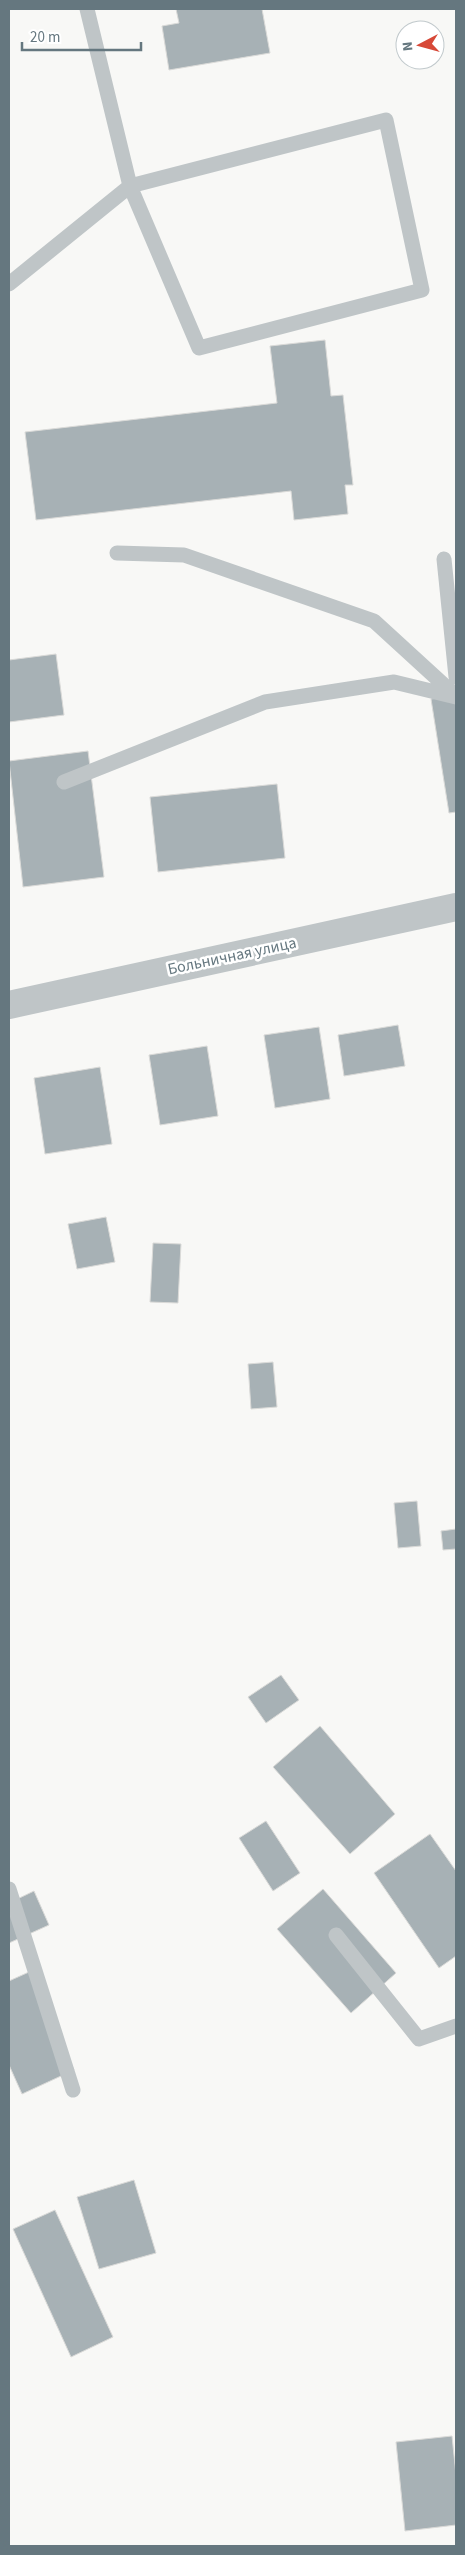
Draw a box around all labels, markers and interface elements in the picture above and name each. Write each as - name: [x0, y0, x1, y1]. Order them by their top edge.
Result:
- scale bar: [22, 20, 141, 52]
- north arrow: [395, 20, 445, 70]
- text: 20 m: [30, 27, 60, 48]
- text: N: [398, 41, 418, 52]
- street label: Больничная улица: [166, 932, 298, 980]

